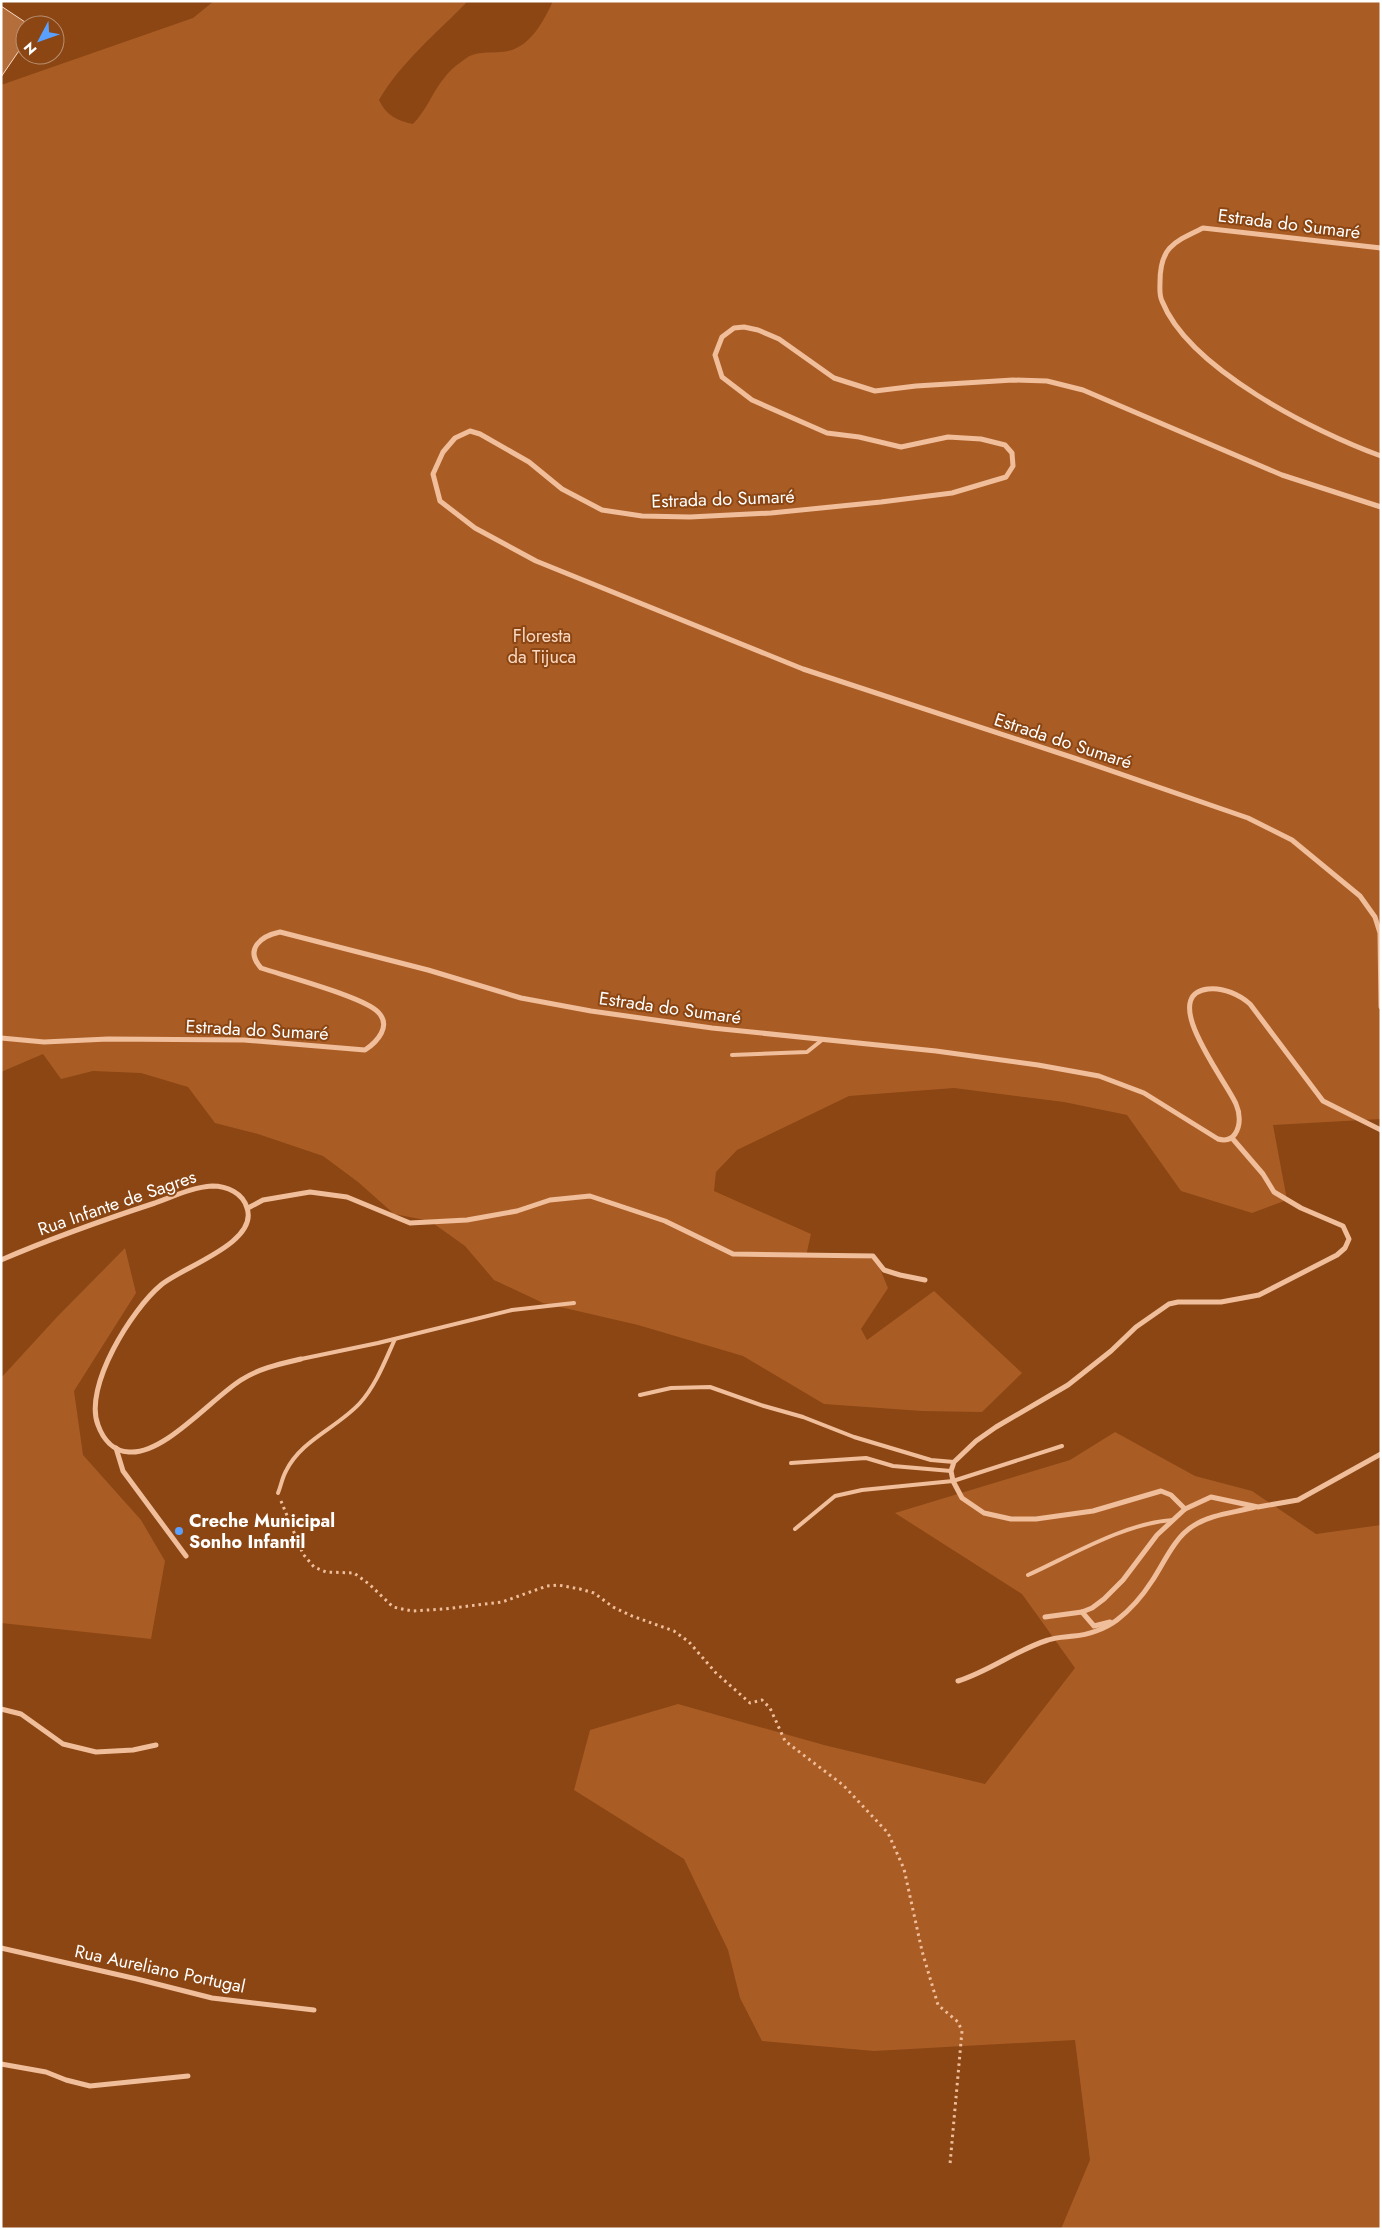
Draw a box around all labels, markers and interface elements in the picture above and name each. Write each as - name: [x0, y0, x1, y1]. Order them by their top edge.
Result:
- north arrow: [15, 15, 65, 65]
- text: N: [19, 38, 41, 59]
- street label: Estrada do Sumaré: [1216, 202, 1362, 246]
- street label: Estrada do Sumaré: [651, 484, 795, 514]
- park label: Floresta da Tijuca: [508, 623, 576, 670]
- street label: Estrada do Sumaré: [991, 706, 1135, 776]
- street label: Estrada do Sumaré: [597, 985, 743, 1031]
- street label: Estrada do Sumaré: [185, 1013, 329, 1047]
- street label: Rua Infante de Sagres: [34, 1164, 200, 1242]
- place label: Creche Municipal Sonho Infantil: [189, 1508, 335, 1555]
- marker: Creche Municipal Sonho Infantil: [173, 1525, 185, 1537]
- street label: Rua Aureliano Portugal: [72, 1938, 248, 2000]

